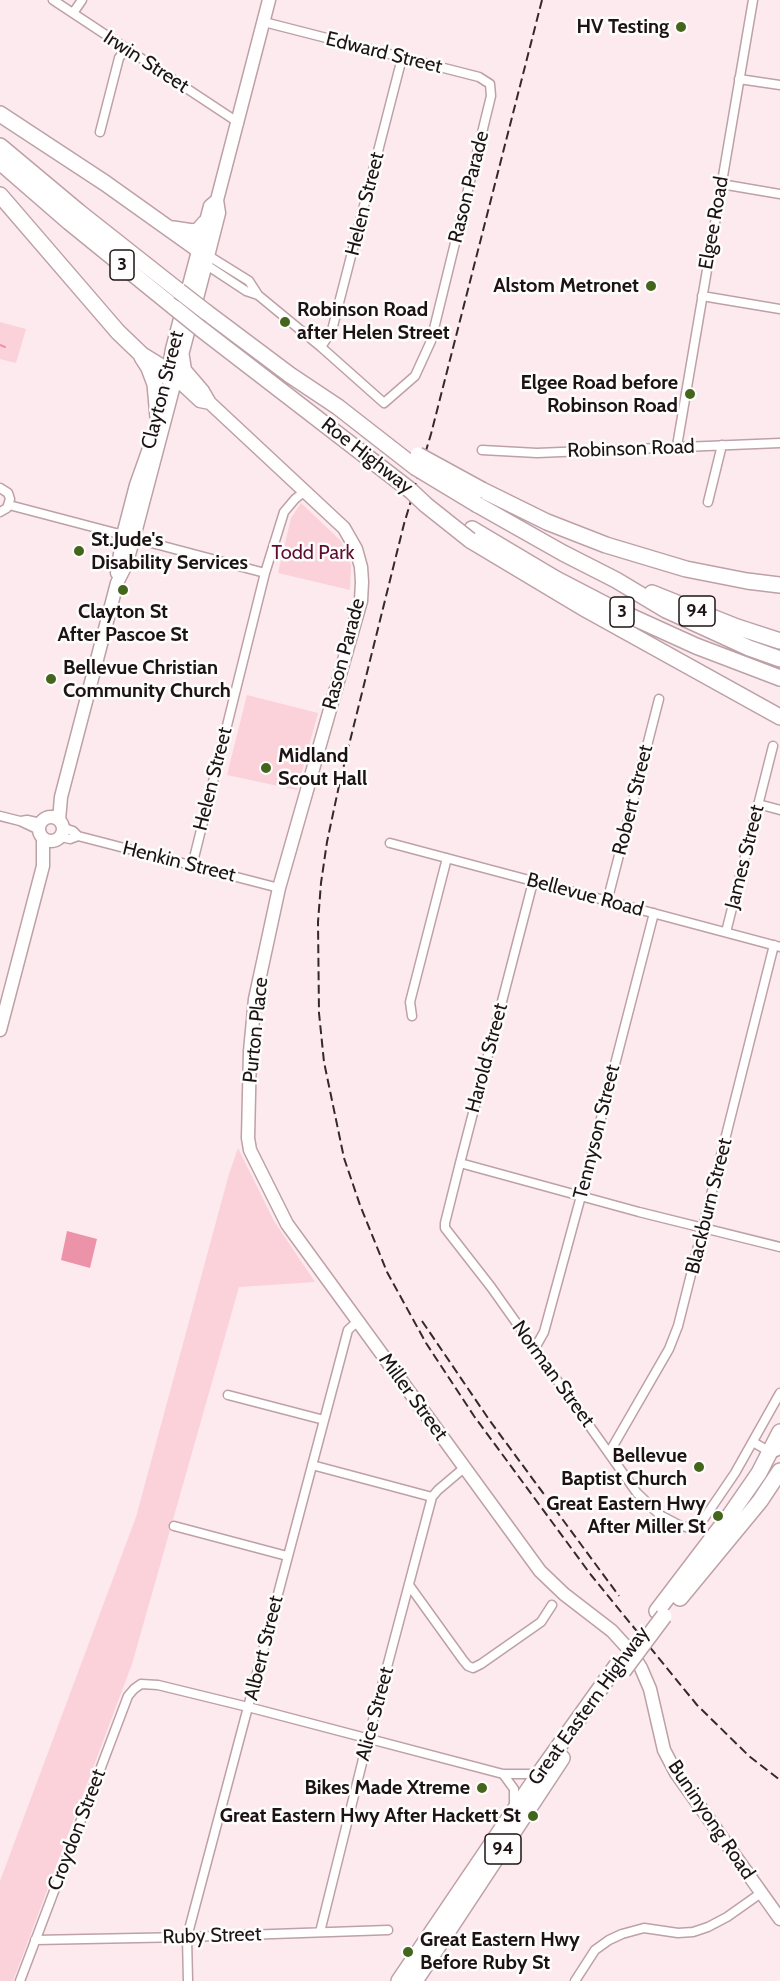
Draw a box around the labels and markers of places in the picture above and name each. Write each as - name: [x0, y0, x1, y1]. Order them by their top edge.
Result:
- place label: HV Testing: [576, 15, 669, 39]
- marker: HV Testing: [674, 20, 688, 34]
- place label: Alstom Metronet: [493, 274, 639, 298]
- marker: Alstom Metronet: [644, 279, 658, 293]
- place label: Robinson Road after Helen Street: [297, 298, 450, 345]
- marker: Robinson Road after Helen Street: [278, 315, 292, 329]
- place label: Elgee Road before Robinson Road: [520, 371, 678, 418]
- marker: Elgee Road before Robinson Road: [683, 387, 697, 401]
- place label: St.Jude's Disability Services: [91, 528, 248, 575]
- marker: St.Jude's Disability Services: [72, 544, 86, 558]
- marker: Clayton St After Pascoe St: [116, 583, 130, 597]
- place label: Clayton St After Pascoe St: [58, 600, 188, 647]
- place label: Bellevue Christian Community Church: [63, 656, 231, 703]
- marker: Bellevue Christian Community Church: [44, 672, 58, 686]
- place label: Midland Scout Hall: [278, 744, 367, 791]
- marker: Midland Scout Hall: [259, 761, 273, 775]
- place label: Bellevue Baptist Church: [561, 1444, 687, 1491]
- marker: Bellevue Baptist Church: [692, 1460, 706, 1474]
- place label: Great Eastern Hwy After Miller St: [546, 1492, 706, 1539]
- marker: Great Eastern Hwy After Miller St: [711, 1509, 725, 1523]
- place label: Bikes Made Xtreme: [304, 1776, 470, 1800]
- marker: Bikes Made Xtreme: [475, 1781, 489, 1795]
- place label: Great Eastern Hwy After Hackett St: [220, 1804, 521, 1828]
- marker: Great Eastern Hwy After Hackett St: [526, 1809, 540, 1823]
- place label: Great Eastern Hwy Before Ruby St: [420, 1928, 580, 1975]
- marker: Great Eastern Hwy Before Ruby St: [401, 1945, 415, 1959]

